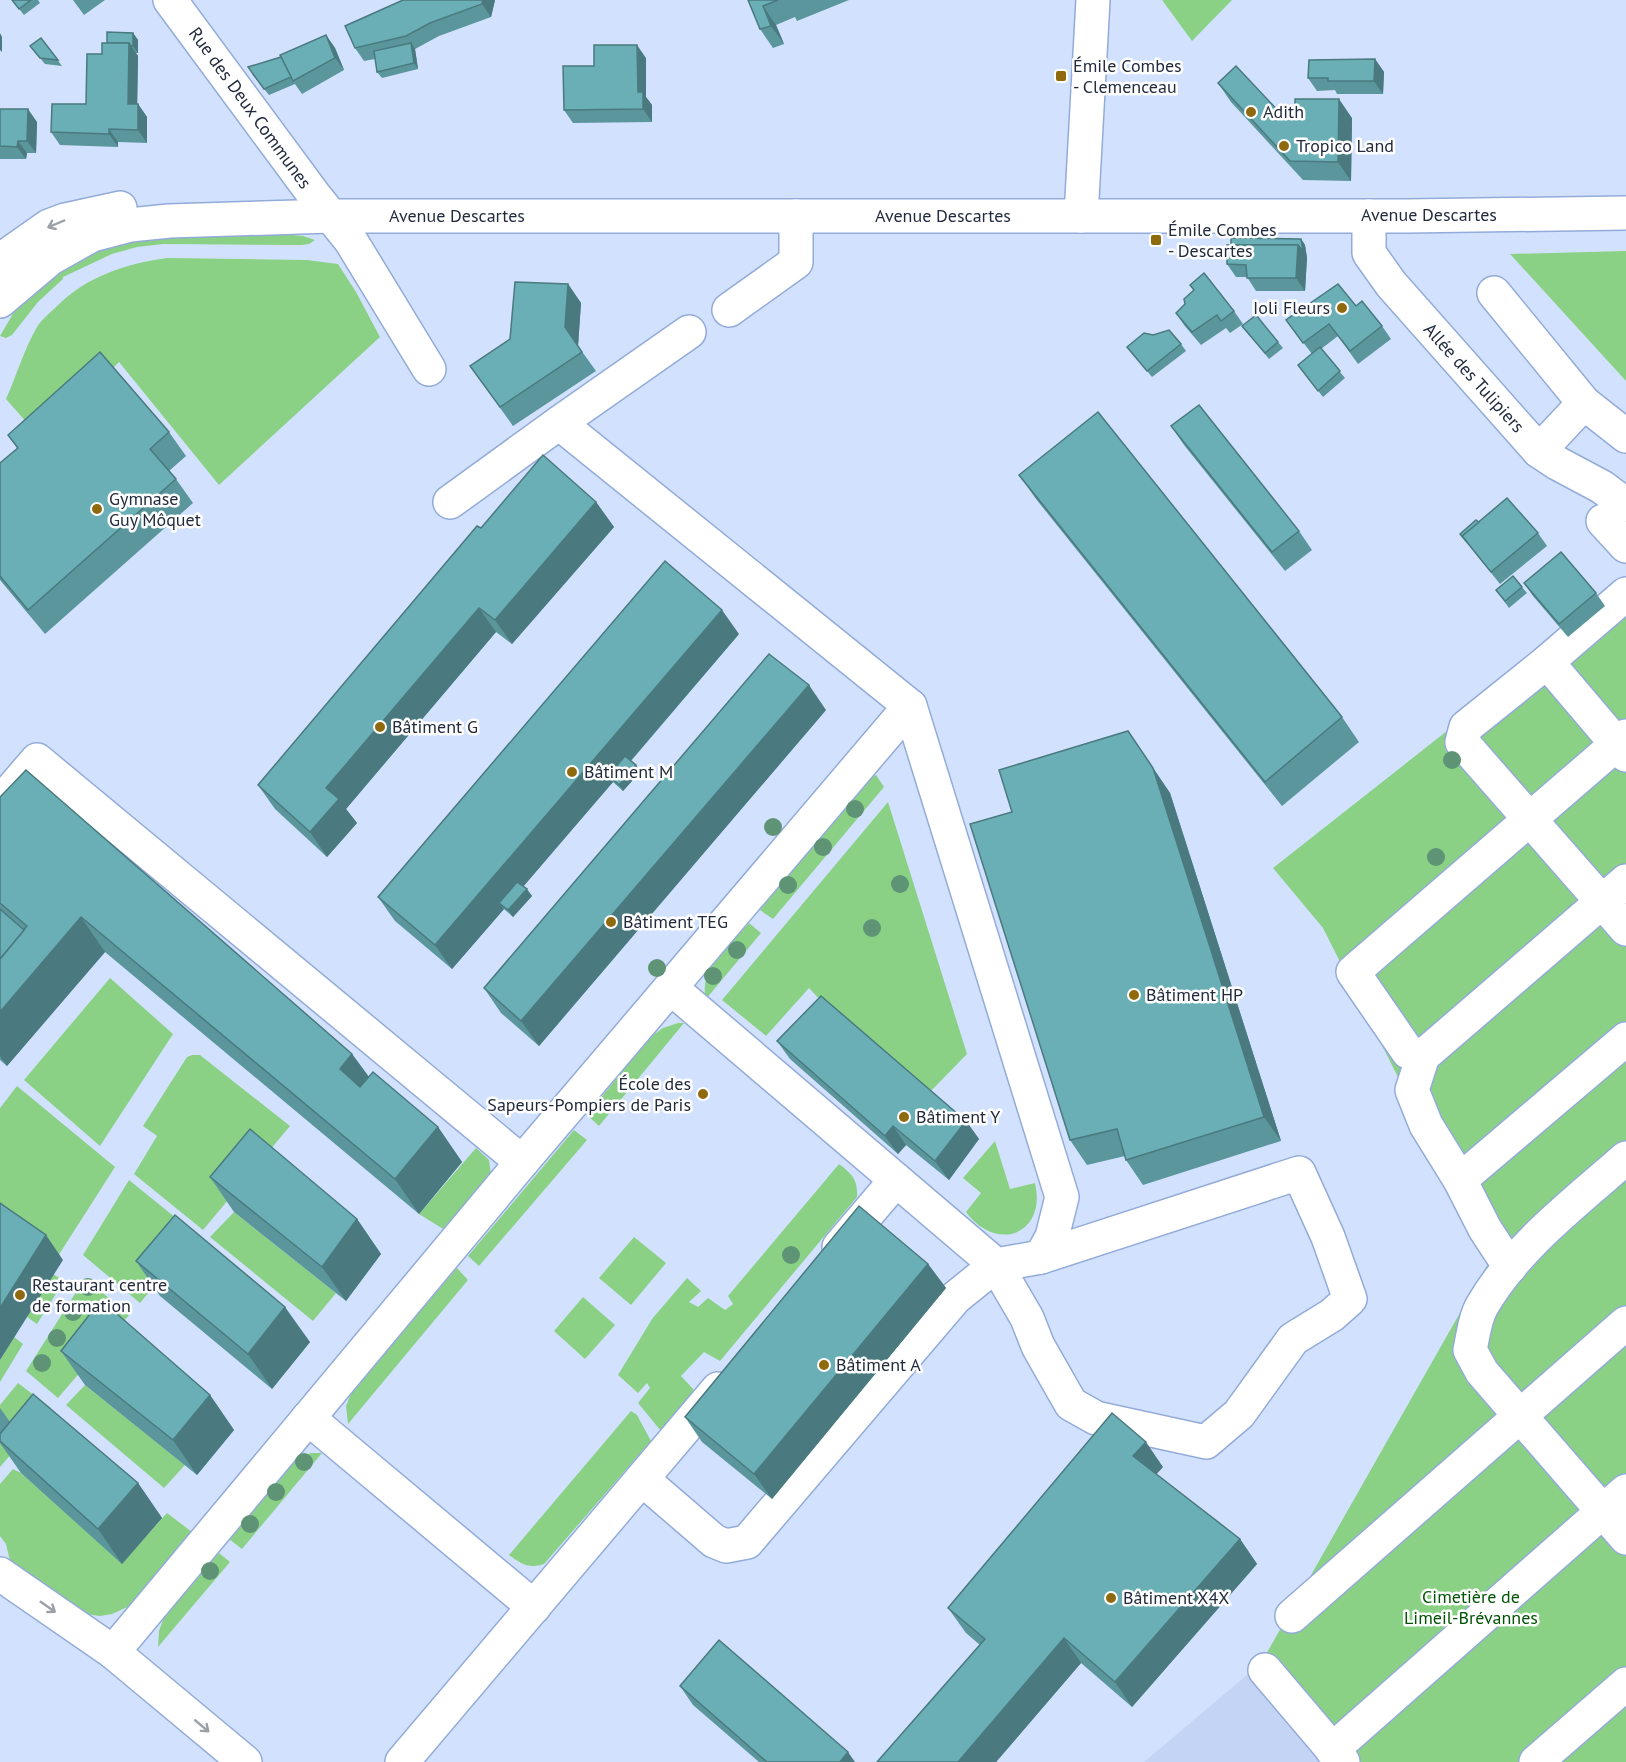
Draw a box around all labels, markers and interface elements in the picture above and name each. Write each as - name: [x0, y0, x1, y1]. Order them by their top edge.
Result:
- street label: Rue des Deux Communes: [184, 22, 317, 193]
- place label: Émile Combes - Clemenceau: [1073, 54, 1182, 98]
- marker: Émile Combes - Clemenceau: [1054, 69, 1068, 83]
- place label: Adith: [1263, 100, 1304, 123]
- marker: Adith: [1244, 105, 1258, 119]
- place label: Tropico Land: [1296, 134, 1394, 157]
- marker: Tropico Land: [1277, 139, 1291, 153]
- street label: Avenue Descartes: [1361, 203, 1497, 226]
- street label: Avenue Descartes: [389, 204, 525, 227]
- street label: Avenue Descartes: [875, 204, 1011, 227]
- place label: Émile Combes - Descartes: [1168, 218, 1277, 262]
- one-way arrow: [48, 219, 66, 230]
- marker: Émile Combes - Descartes: [1149, 233, 1163, 247]
- place label: Ioli Fleurs: [1253, 296, 1330, 319]
- marker: Ioli Fleurs: [1335, 301, 1349, 315]
- street label: Allée des Tulipiers: [1419, 318, 1530, 437]
- place label: Gymnase Guy Môquet: [109, 487, 201, 531]
- marker: Gymnase Guy Môquet: [90, 502, 104, 516]
- place label: Bâtiment G: [392, 715, 478, 738]
- marker: Bâtiment G: [373, 720, 387, 734]
- place label: Bâtiment M: [584, 760, 673, 783]
- marker: Bâtiment M: [565, 765, 579, 779]
- place label: Bâtiment TEG: [623, 910, 728, 933]
- marker: Bâtiment TEG: [604, 915, 618, 929]
- place label: Bâtiment HP: [1146, 983, 1243, 1006]
- marker: Bâtiment HP: [1127, 988, 1141, 1002]
- place label: École des Sapeurs-Pompiers de Paris: [487, 1072, 691, 1116]
- marker: École des Sapeurs-Pompiers de Paris: [696, 1087, 710, 1101]
- place label: Bâtiment Y: [916, 1105, 1000, 1128]
- marker: Bâtiment Y: [897, 1110, 911, 1124]
- place label: Restaurant centre de formation: [32, 1273, 167, 1317]
- marker: Restaurant centre de formation: [13, 1288, 27, 1302]
- place label: Bâtiment A: [836, 1353, 921, 1376]
- marker: Bâtiment A: [817, 1358, 831, 1372]
- park label: Cimetière de Limeil-Brévannes: [1404, 1585, 1538, 1629]
- place label: Bâtiment X4X: [1123, 1586, 1229, 1609]
- marker: Bâtiment X4X: [1104, 1591, 1118, 1605]
- one-way arrow: [39, 1601, 56, 1613]
- one-way arrow: [194, 1720, 210, 1733]

